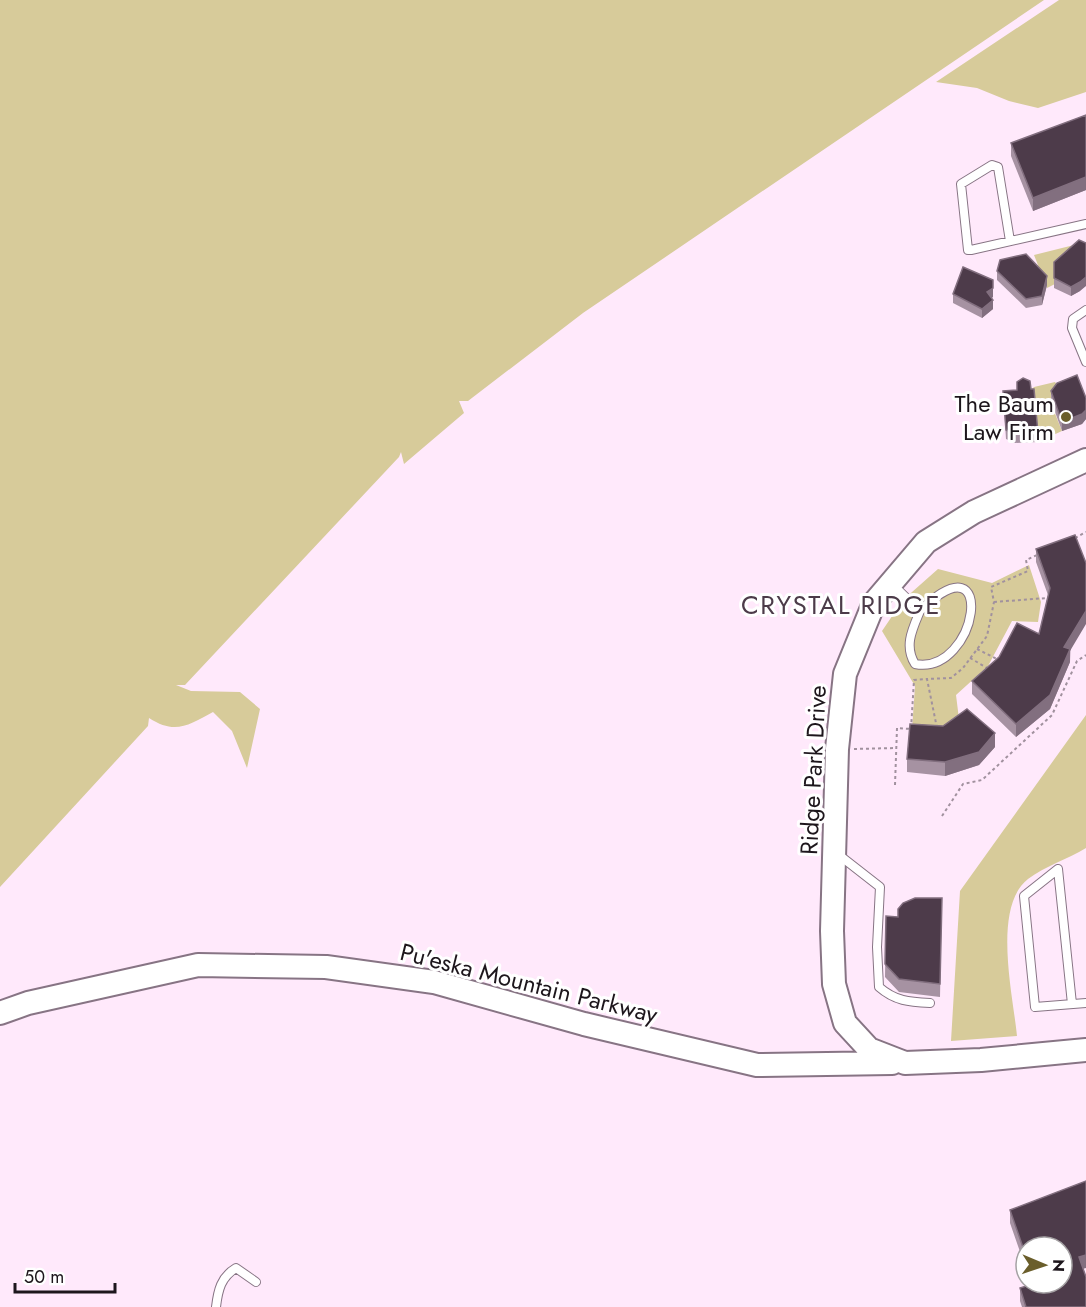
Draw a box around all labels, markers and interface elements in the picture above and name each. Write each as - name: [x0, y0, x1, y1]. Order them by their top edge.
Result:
- place label: The Baum Law Firm: [954, 386, 1054, 449]
- marker: The Baum Law Firm: [1059, 410, 1073, 424]
- district label: CRYSTAL RIDGE: [741, 586, 941, 624]
- street label: Ridge Park Drive: [791, 684, 835, 856]
- street label: Pu'eska Mountain Parkway: [397, 934, 662, 1032]
- north arrow: [1014, 1235, 1074, 1295]
- scale bar: [15, 1256, 116, 1294]
- text: N: [1047, 1259, 1070, 1272]
- text: 50 m: [24, 1264, 64, 1290]

